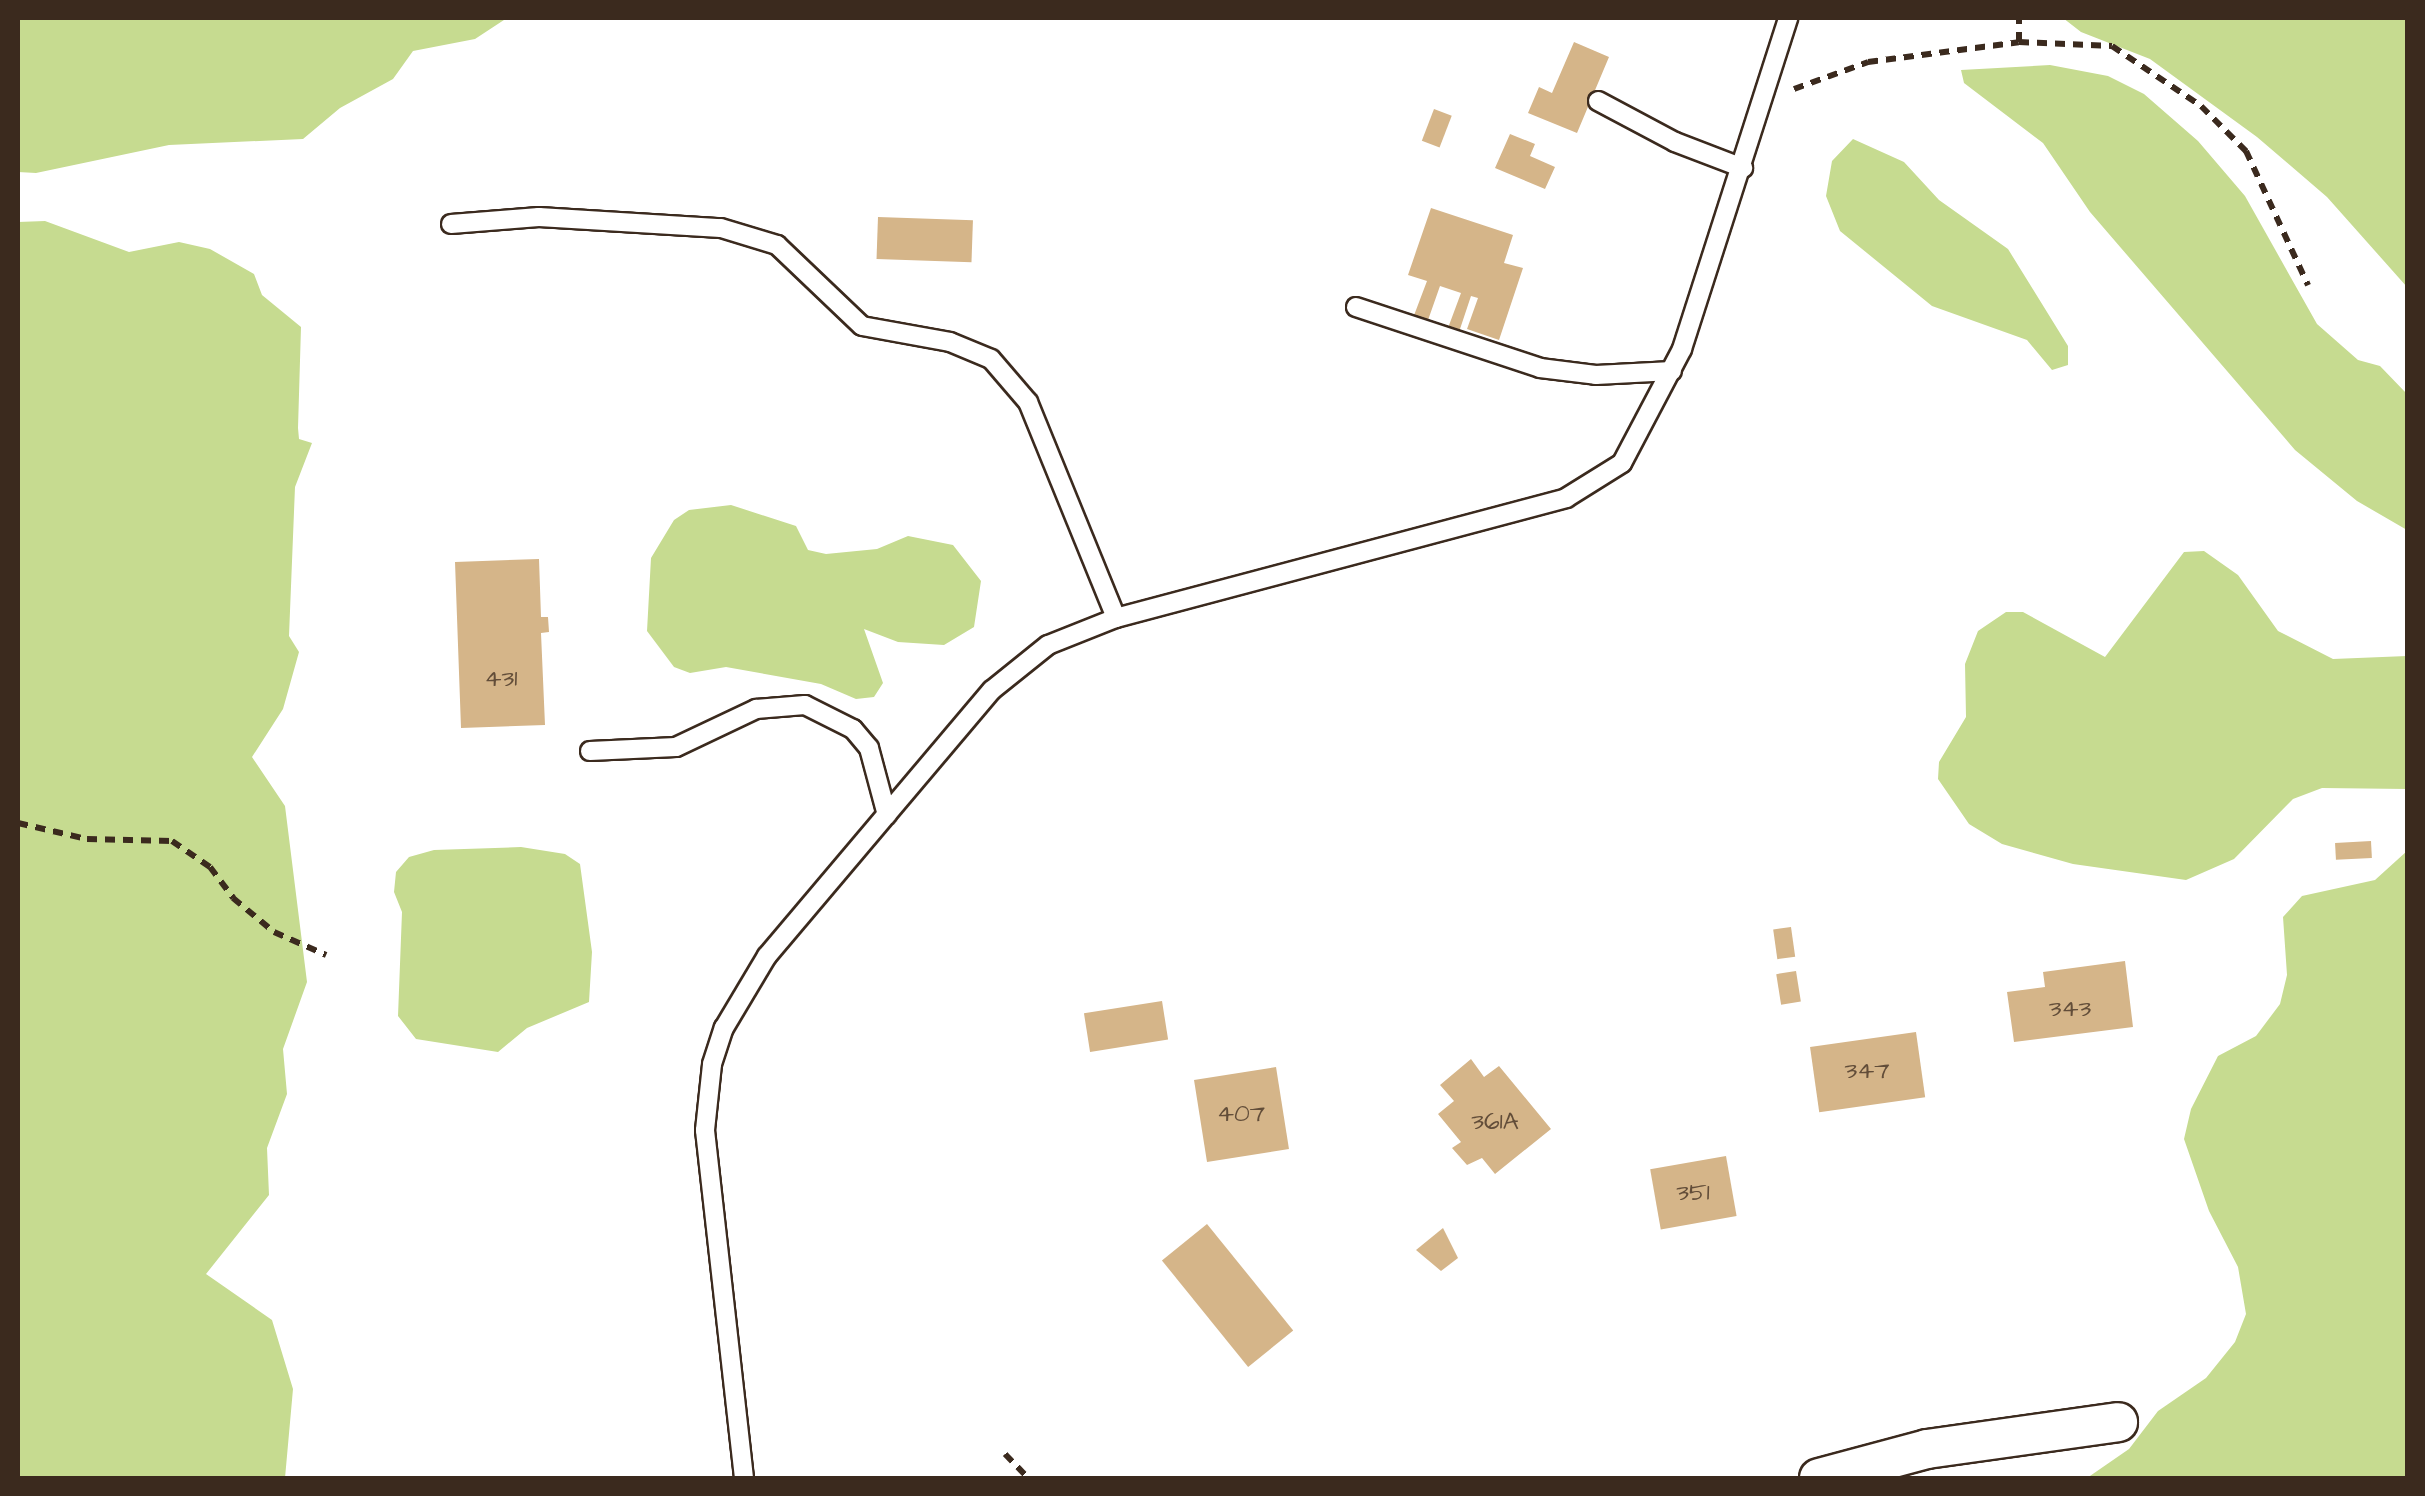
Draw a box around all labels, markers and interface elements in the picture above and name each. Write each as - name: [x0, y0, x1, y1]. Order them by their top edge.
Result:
- house number: 431: [485, 664, 517, 694]
- house number: 343: [2049, 994, 2091, 1024]
- house number: 347: [1844, 1056, 1890, 1086]
- house number: 407: [1217, 1099, 1265, 1129]
- house number: 361A: [1471, 1107, 1519, 1137]
- house number: 351: [1676, 1178, 1710, 1208]

